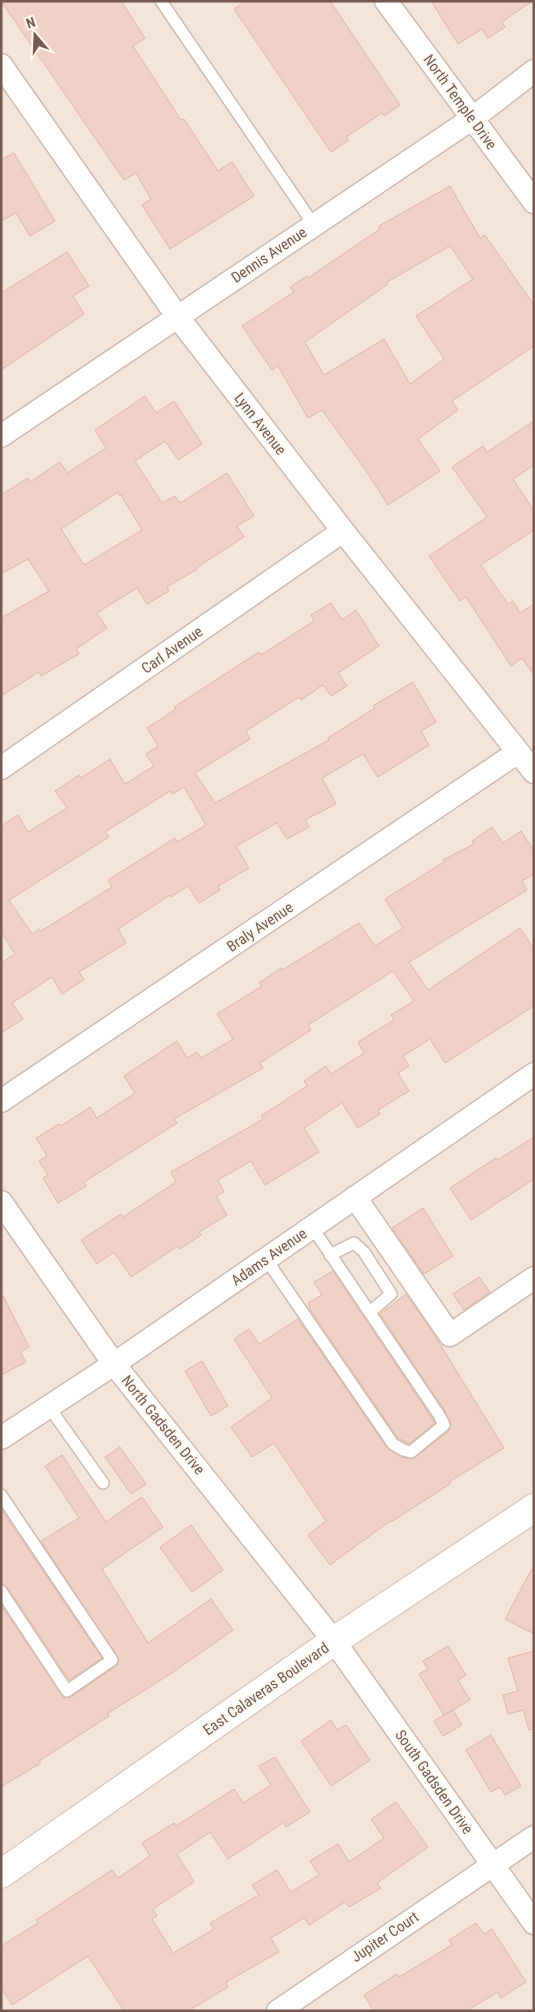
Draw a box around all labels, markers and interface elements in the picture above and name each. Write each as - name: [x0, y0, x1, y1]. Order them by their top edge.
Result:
- north arrow: [10, 10, 60, 60]
- text: N: [24, 14, 37, 32]
- street label: North Temple Drive: [419, 51, 501, 153]
- street label: Dennis Avenue: [228, 223, 310, 287]
- street label: Lynn Avenue: [230, 389, 290, 459]
- street label: Carl Avenue: [138, 622, 206, 678]
- street label: Braly Avenue: [223, 898, 297, 956]
- street label: Adams Avenue: [228, 1224, 310, 1290]
- street label: North Gadsden Drive: [118, 1372, 208, 1478]
- street label: East Calaveras Boulevard: [200, 1639, 332, 1739]
- street label: South Gadsden Drive: [391, 1726, 477, 1838]
- street label: Jupiter Court: [348, 1908, 422, 1966]

